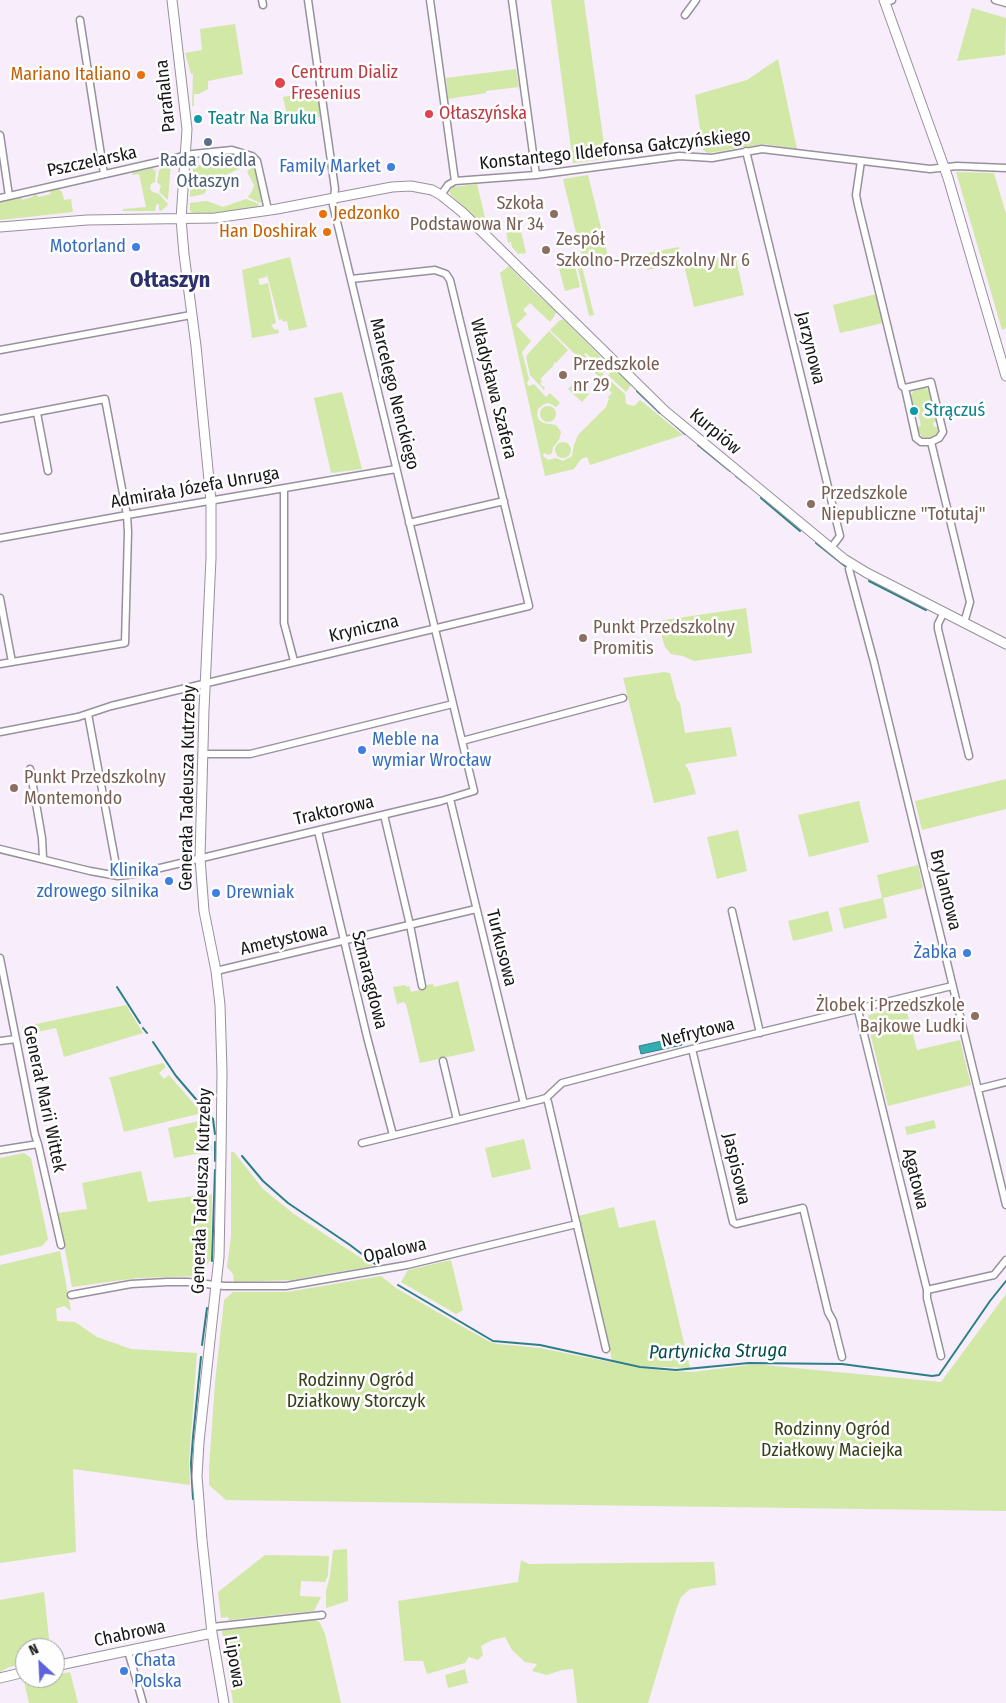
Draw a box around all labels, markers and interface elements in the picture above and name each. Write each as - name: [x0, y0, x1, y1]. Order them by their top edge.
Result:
- street label: Parafialna: [151, 59, 181, 133]
- place label: Centrum Dializ Fresenius: [291, 62, 398, 104]
- place label: Mariano Italiano: [10, 64, 131, 86]
- marker: Mariano Italiano: [135, 69, 147, 81]
- marker: Centrum Dializ Fresenius: [273, 76, 287, 90]
- place label: Ołtaszyńska: [439, 103, 527, 125]
- place label: Teatr Na Bruku: [208, 108, 316, 130]
- marker: Ołtaszyńska: [423, 108, 435, 120]
- marker: Teatr Na Bruku: [192, 113, 204, 125]
- street label: Konstantego Ildefonsa Gałczyńskiego: [478, 125, 752, 175]
- marker: Rada Osiedla Ołtaszyn: [202, 136, 214, 148]
- street label: Pszczelarska: [45, 142, 139, 182]
- place label: Rada Osiedla Ołtaszyn: [160, 150, 256, 192]
- place label: Family Market: [279, 156, 381, 178]
- marker: Family Market: [385, 161, 397, 173]
- place label: Szkoła Podstawowa Nr 34: [410, 193, 544, 235]
- place label: Jedzonko: [333, 203, 400, 225]
- marker: Jedzonko: [317, 208, 329, 220]
- marker: Szkoła Podstawowa Nr 34: [548, 208, 560, 220]
- place label: Han Doshirak: [219, 221, 317, 243]
- marker: Han Doshirak: [321, 226, 333, 238]
- place label: Zespół Szkolno-Przedszkolny Nr 6: [556, 229, 750, 272]
- place label: Motorland: [50, 236, 126, 258]
- marker: Motorland: [130, 241, 142, 253]
- marker: Zespół Szkolno-Przedszkolny Nr 6: [540, 244, 552, 256]
- district label: Ołtaszyn: [130, 268, 210, 294]
- street label: Jarzynowa: [791, 309, 829, 387]
- street label: Marcelego Nenckiego: [365, 316, 423, 472]
- street label: Władysława Szafera: [465, 317, 521, 461]
- place label: Przedszkole nr 29: [573, 354, 660, 396]
- marker: Przedszkole nr 29: [557, 369, 569, 381]
- place label: Strączuś: [924, 400, 985, 422]
- street label: Kurpiów: [685, 404, 745, 460]
- marker: Strączuś: [908, 405, 920, 417]
- street label: Admirała Józefa Unruga: [109, 463, 281, 513]
- place label: Przedszkole Niepubliczne "Totutaj": [821, 483, 985, 526]
- marker: Przedszkole Niepubliczne "Totutaj": [805, 498, 817, 510]
- street label: Kryniczna: [327, 610, 401, 648]
- place label: Punkt Przedszkolny Promitis: [593, 617, 735, 660]
- marker: Punkt Przedszkolny Promitis: [577, 632, 589, 644]
- street label: Generała Tadeusza Kutrzeby: [175, 685, 201, 891]
- place label: Meble na wymiar Wrocław: [372, 729, 491, 772]
- marker: Meble na wymiar Wrocław: [356, 744, 368, 756]
- place label: Punkt Przedszkolny Montemondo: [24, 767, 166, 810]
- marker: Punkt Przedszkolny Montemondo: [8, 782, 20, 794]
- street label: Traktorowa: [292, 791, 376, 831]
- street label: Brylantowa: [925, 847, 965, 933]
- place label: Klinika zdrowego silnika: [37, 860, 159, 902]
- marker: Klinika zdrowego silnika: [163, 875, 175, 887]
- place label: Drewniak: [226, 882, 294, 904]
- marker: Drewniak: [210, 887, 222, 899]
- street label: Turkusowa: [481, 907, 521, 989]
- street label: Ametystowa: [238, 919, 330, 961]
- street label: Szmaragdowa: [346, 929, 392, 1031]
- place label: Żabka: [913, 942, 957, 964]
- marker: Żabka: [961, 947, 973, 959]
- place label: Żlobek i Przedszkole Bajkowe Ludki: [816, 995, 965, 1038]
- marker: Żlobek i Przedszkole Bajkowe Ludki: [969, 1010, 981, 1022]
- street label: Nefrytowa: [659, 1013, 737, 1053]
- street label: Generał Marii Wittek: [18, 1024, 70, 1174]
- street label: Generała Tadeusza Kutrzeby: [188, 1088, 216, 1294]
- street label: Jaspisowa: [717, 1131, 755, 1207]
- street label: Agatowa: [897, 1146, 933, 1212]
- street label: Opalowa: [362, 1234, 428, 1268]
- water label: Partynicka Struga: [649, 1339, 787, 1365]
- park label: Rodzinny Ogród Działkowy Storczyk: [287, 1370, 425, 1412]
- park label: Rodzinny Ogród Działkowy Maciejka: [761, 1419, 903, 1462]
- street label: Chabrowa: [92, 1616, 168, 1652]
- street label: Lipowa: [219, 1635, 249, 1689]
- north arrow: [15, 1638, 65, 1688]
- text: N: [26, 1640, 41, 1659]
- place label: Chata Polska: [134, 1650, 182, 1692]
- marker: Chata Polska: [118, 1665, 130, 1677]

